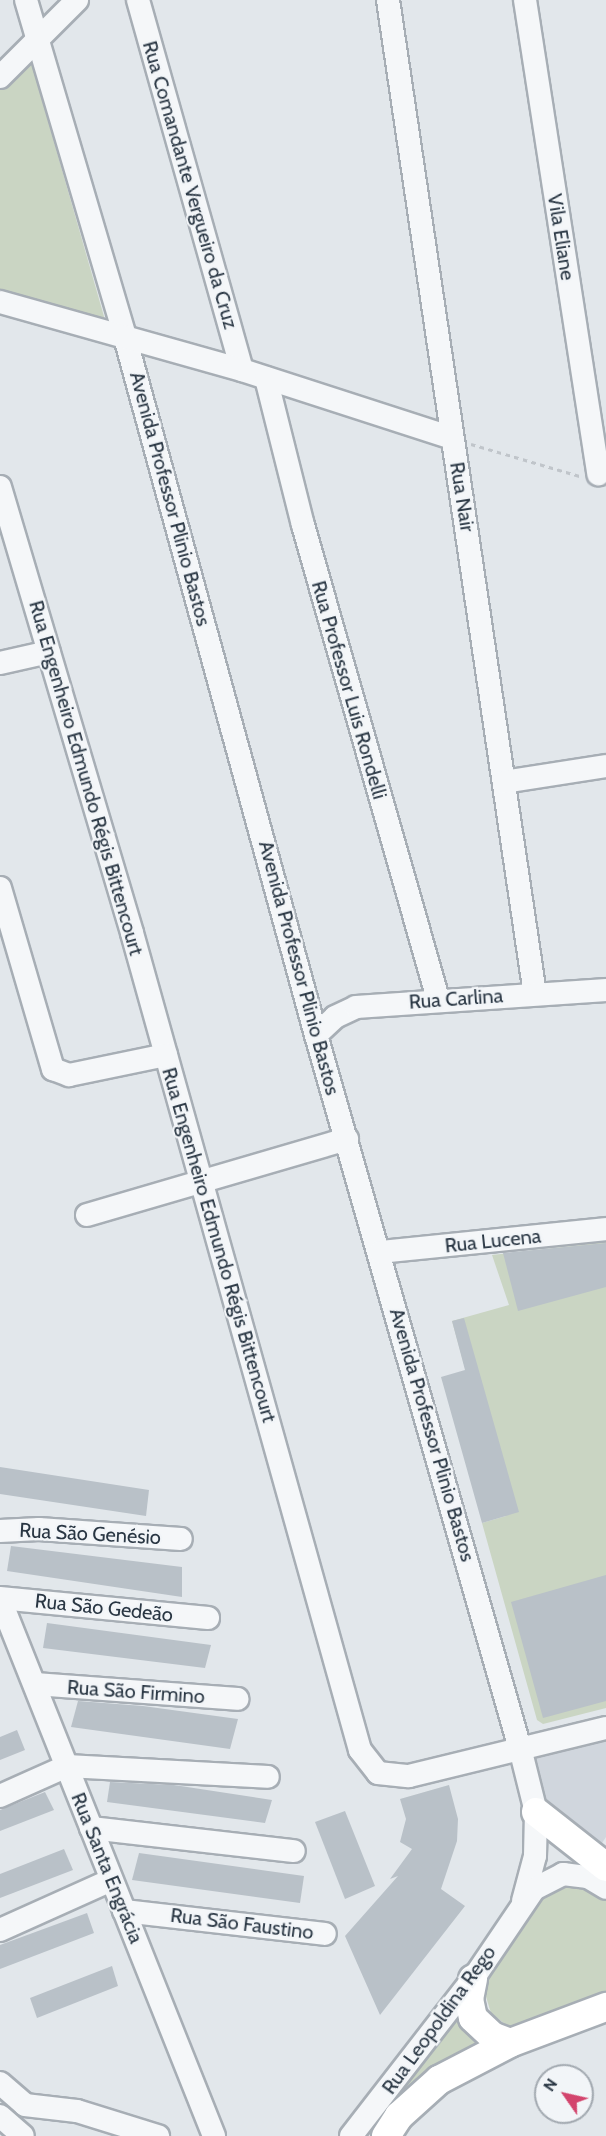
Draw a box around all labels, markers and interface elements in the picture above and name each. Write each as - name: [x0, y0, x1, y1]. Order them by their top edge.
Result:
- street label: Rua Comandante Vergueiro da Cruz: [137, 38, 243, 332]
- street label: Vila Eliane: [542, 192, 580, 282]
- street label: Avenida Professor Plinio Bastos: [124, 369, 216, 629]
- street label: Rua Nair: [445, 460, 479, 534]
- street label: Rua Professor Luis Rondelli: [306, 578, 392, 802]
- street label: Rua Engenheiro Edmundo Régis Bittencourt: [24, 598, 148, 958]
- street label: Avenida Professor Plinio Bastos: [253, 838, 345, 1098]
- street label: Rua Carlina: [408, 984, 504, 1014]
- street label: Rua Engenheiro Edmundo Régis Bittencourt: [157, 1065, 281, 1425]
- street label: Rua Lucena: [444, 1224, 542, 1258]
- street label: Avenida Professor Plinio Bastos: [384, 1306, 480, 1564]
- street label: Rua São Genésio: [19, 1518, 161, 1550]
- street label: Rua São Gedeão: [34, 1589, 174, 1627]
- street label: Rua São Firmino: [66, 1675, 206, 1709]
- street label: Rua Santa Engrácia: [66, 1789, 148, 1947]
- street label: Rua São Faustino: [169, 1903, 315, 1945]
- street label: Rua Leopoldina Rego: [377, 1941, 501, 2099]
- north arrow: [534, 2064, 594, 2124]
- text: N: [539, 2075, 561, 2095]

